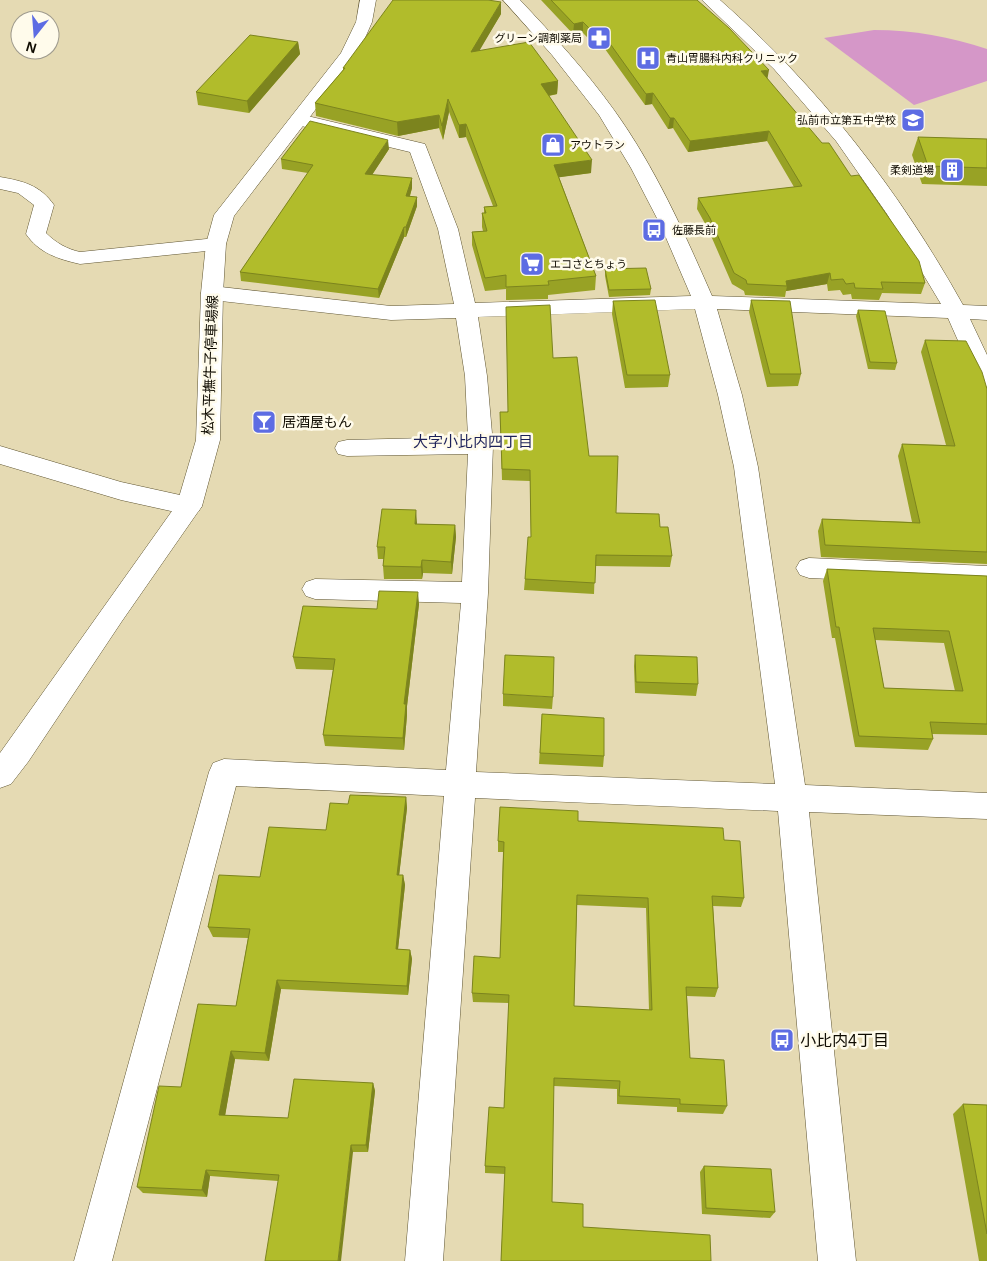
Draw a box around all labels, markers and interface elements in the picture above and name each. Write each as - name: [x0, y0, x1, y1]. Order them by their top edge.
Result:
- north arrow: [10, 10, 60, 60]
- pharmacy icon: グリーン調剤薬局: [586, 25, 612, 51]
- place label: グリーン調剤薬局: [495, 32, 582, 44]
- text: N: [24, 38, 38, 57]
- hospital icon: 青山胃腸科内科クリニック: [635, 45, 661, 71]
- place label: 青山胃腸科内科クリニック: [666, 52, 798, 64]
- school or university icon: 弘前市立第五中学校: [900, 107, 926, 133]
- place label: 弘前市立第五中学校: [797, 114, 896, 126]
- shop icon: アウトラン: [540, 132, 566, 158]
- place label: アウトラン: [570, 139, 625, 151]
- building icon: 柔剣道場: [939, 157, 965, 183]
- place label: 柔剣道場: [890, 164, 934, 176]
- bus stop icon: 佐藤長前: [641, 217, 667, 243]
- place label: 佐藤長前: [672, 224, 716, 236]
- supermarket icon: エコさとちょう: [519, 251, 545, 277]
- place label: エコさとちょう: [550, 258, 627, 270]
- street label: 松木平撫牛子停車場線: [200, 295, 220, 435]
- bar icon: 居酒屋もん: [251, 409, 277, 435]
- place label: 居酒屋もん: [282, 414, 352, 430]
- district label: 大字小比内四丁目: [413, 433, 533, 450]
- bus stop icon: 小比内4丁目: [769, 1027, 795, 1053]
- place label: 小比内4丁目: [800, 1032, 889, 1049]

